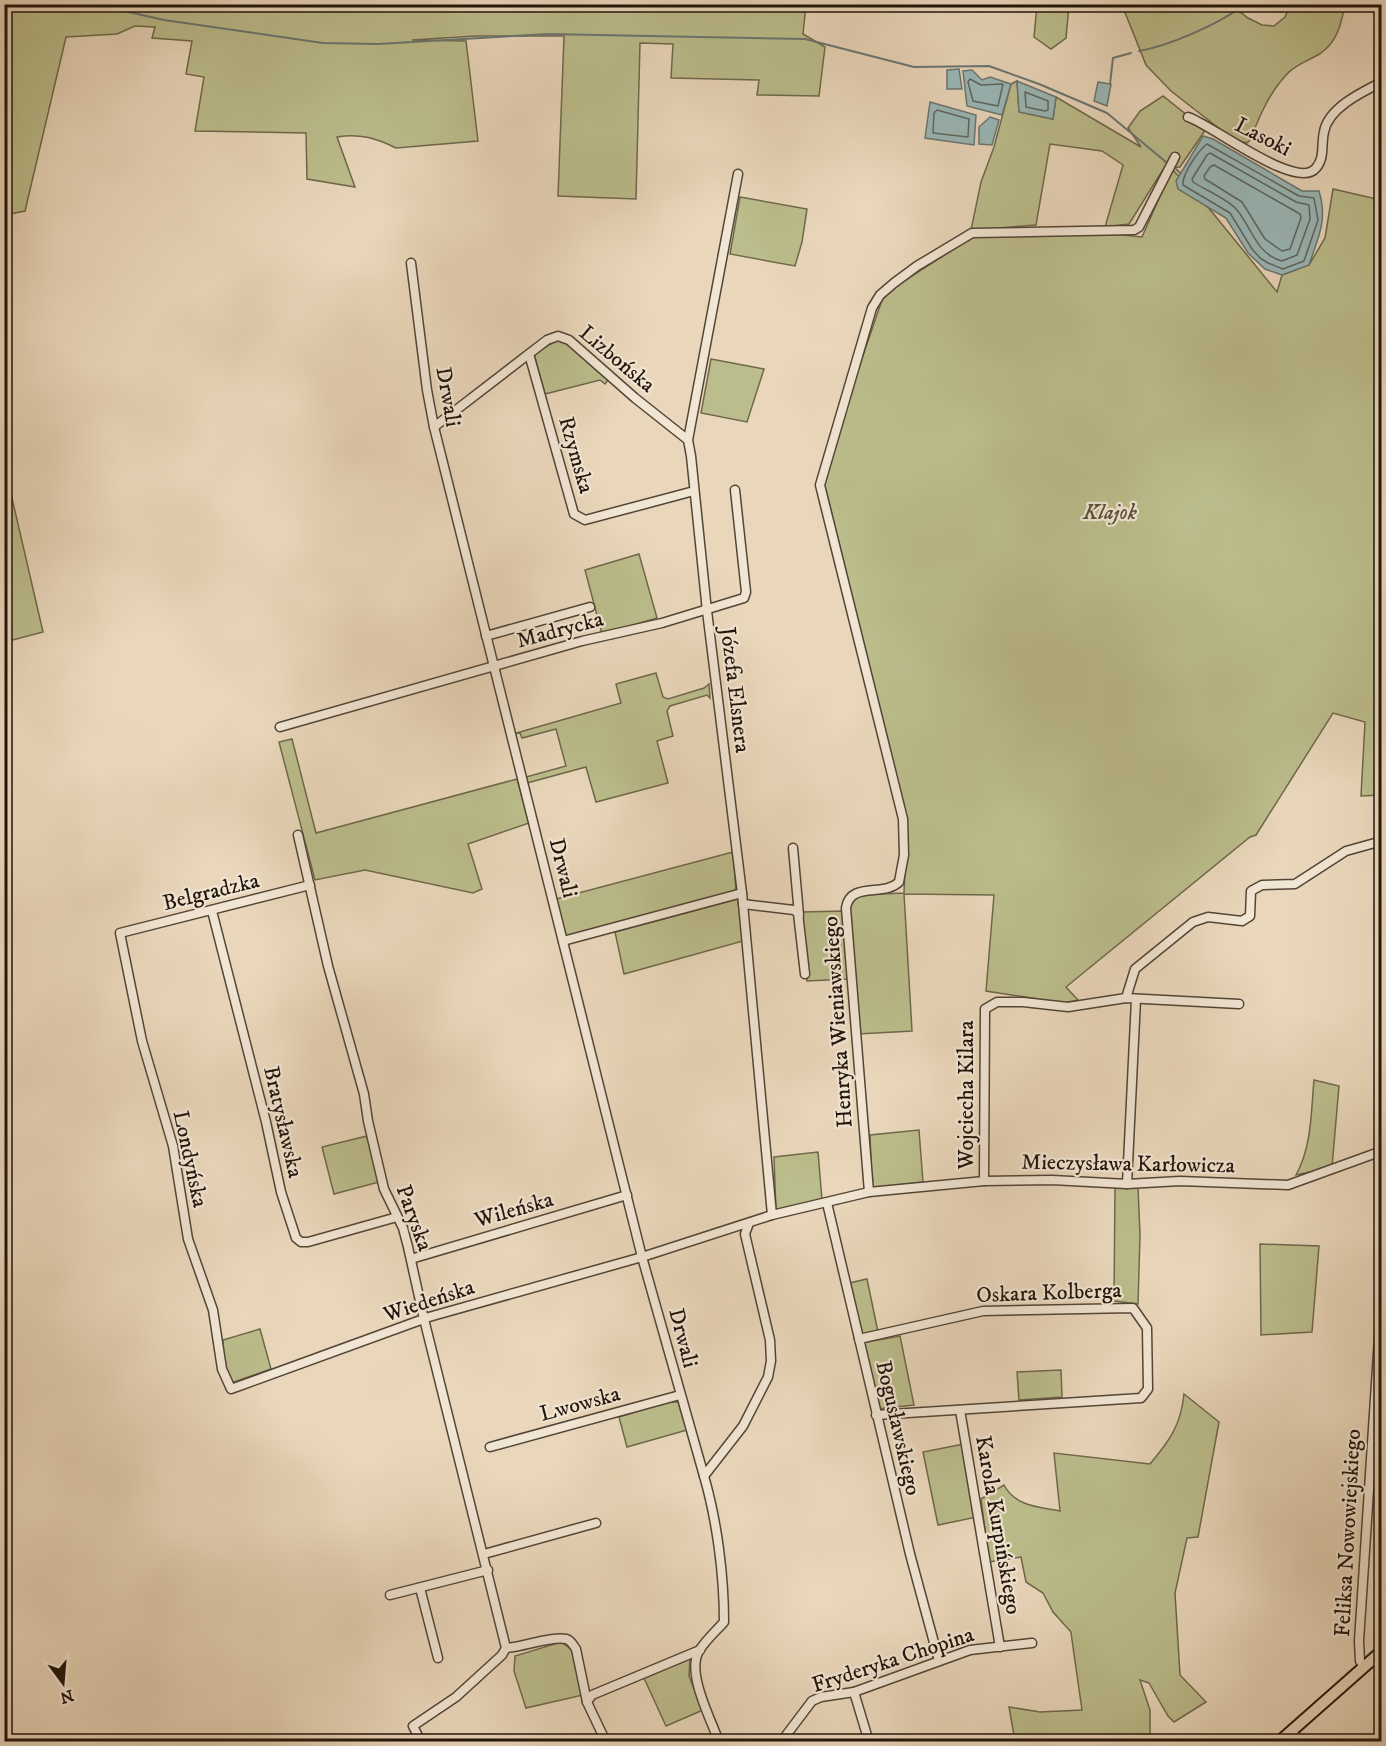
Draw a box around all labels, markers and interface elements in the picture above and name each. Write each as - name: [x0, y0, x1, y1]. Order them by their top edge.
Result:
- street label: Lasoki: [1230, 111, 1296, 163]
- street label: Lizbońska: [573, 319, 661, 399]
- street label: Drwali: [429, 365, 467, 429]
- street label: Rzymska: [552, 413, 600, 497]
- park label: Klajok: [1082, 499, 1138, 526]
- street label: Madrycka: [514, 605, 607, 655]
- street label: Józefa Elsnera: [714, 624, 756, 755]
- street label: Drwali: [543, 835, 583, 901]
- street label: Belgradzka: [160, 867, 263, 917]
- street label: Henryka Wieniawskiego: [817, 915, 859, 1129]
- street label: Wojciecha Kilara: [953, 1020, 980, 1171]
- street label: Bratysławska: [257, 1064, 309, 1181]
- street label: Londyńska: [167, 1108, 214, 1211]
- street label: Mieczysława Karłowicza: [1021, 1149, 1236, 1179]
- street label: Paryska: [390, 1181, 439, 1255]
- street label: Wileńska: [471, 1186, 557, 1234]
- street label: Wiedeńska: [379, 1273, 479, 1329]
- street label: Oskara Kolberga: [976, 1277, 1123, 1309]
- street label: Drwali: [662, 1305, 704, 1371]
- street label: Bogusławskiego: [869, 1358, 927, 1498]
- street label: Lwowska: [537, 1380, 624, 1428]
- street label: Feliksa Nowowiejskiego: [1329, 1428, 1367, 1638]
- street label: Karola Kurpińskiego: [969, 1434, 1027, 1616]
- street label: Fryderyka Chopina: [809, 1621, 978, 1699]
- north arrow: [33, 1653, 93, 1713]
- text: N: [58, 1685, 76, 1708]

